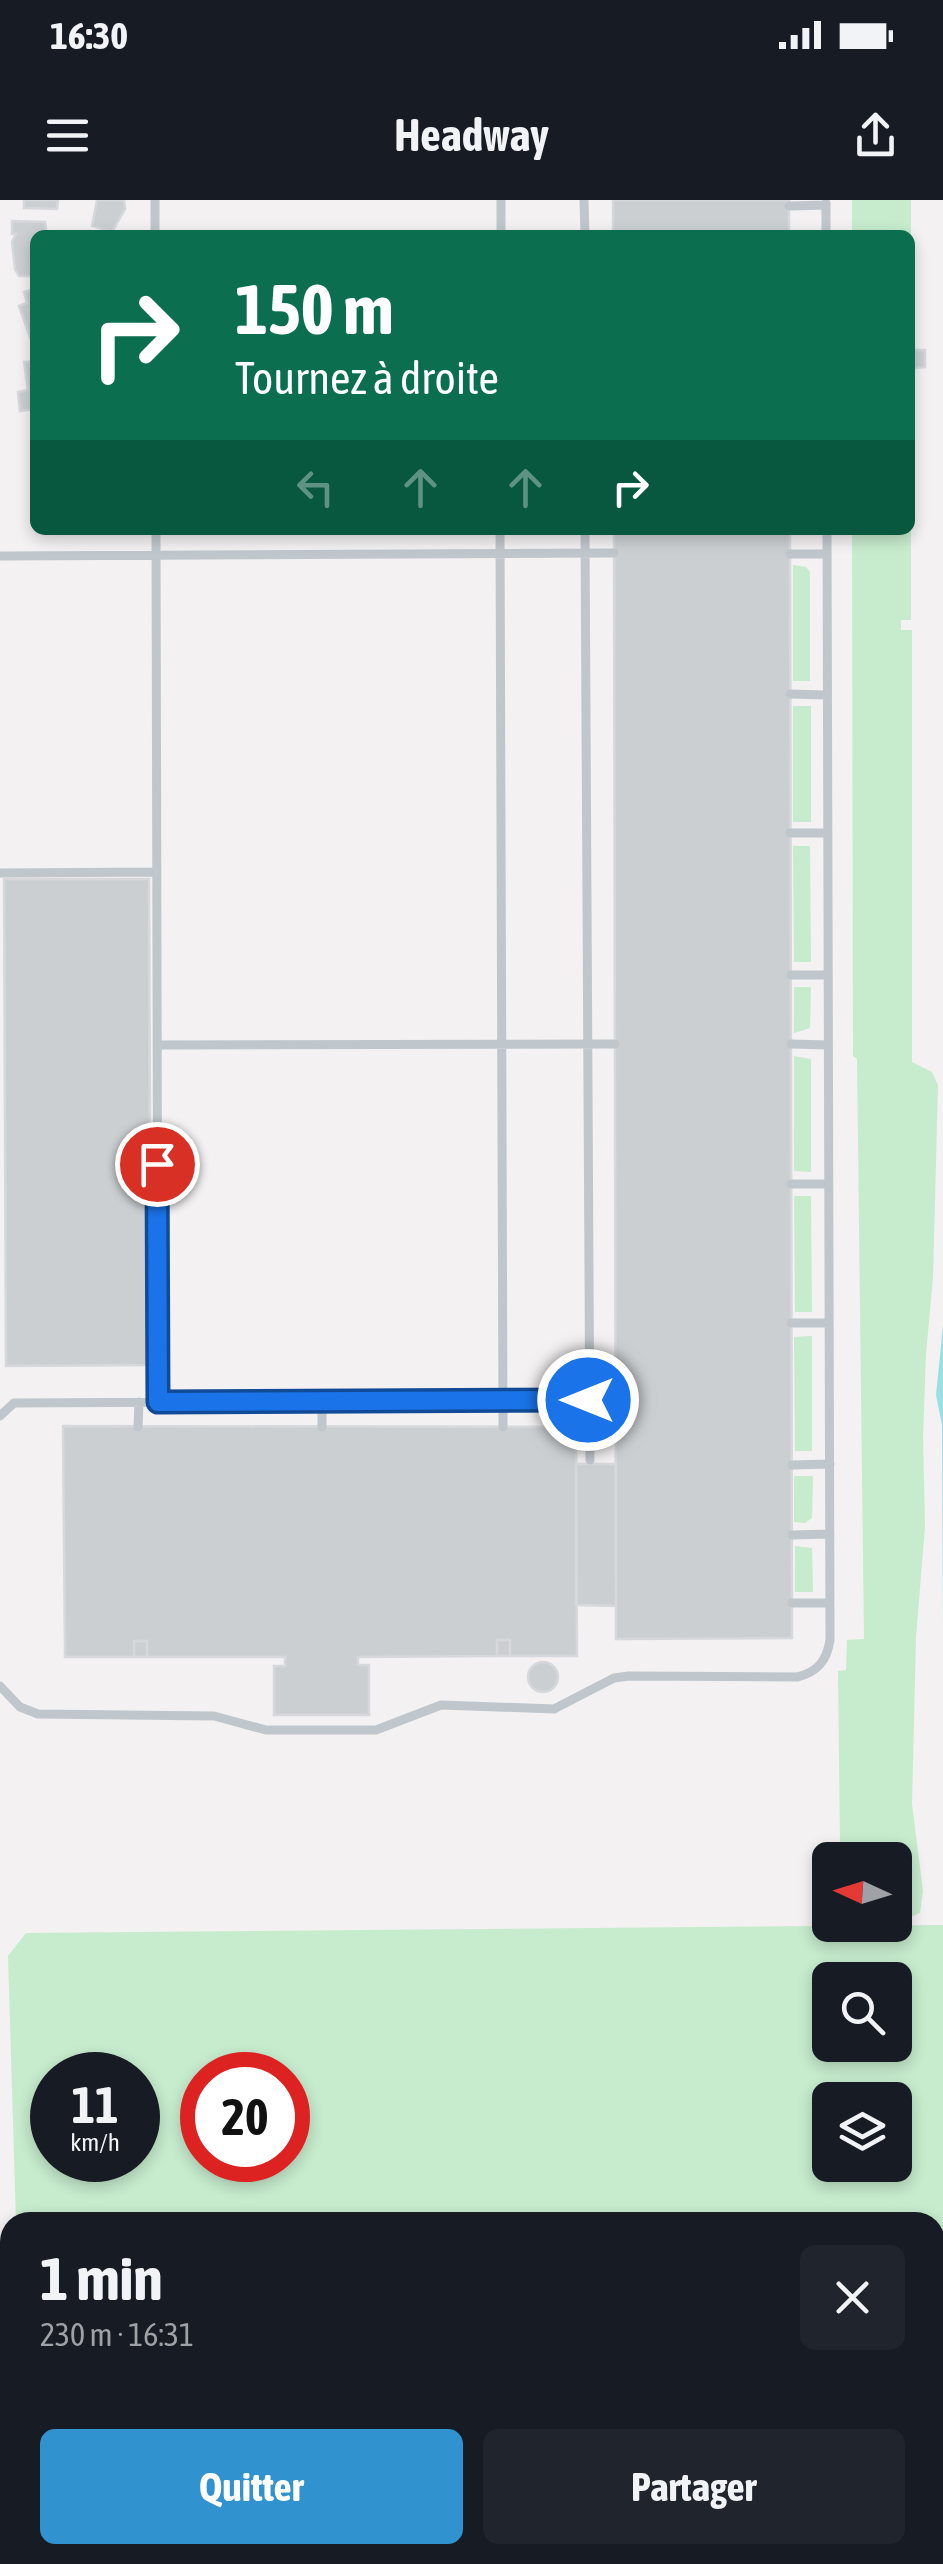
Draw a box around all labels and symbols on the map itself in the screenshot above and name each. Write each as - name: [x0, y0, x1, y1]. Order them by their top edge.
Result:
- pin: [115, 1122, 200, 1207]
- position arrow: [536, 1348, 640, 1452]
- north arrow: [812, 1842, 912, 1942]
- speed limit sign: 20: [180, 2052, 310, 2182]

